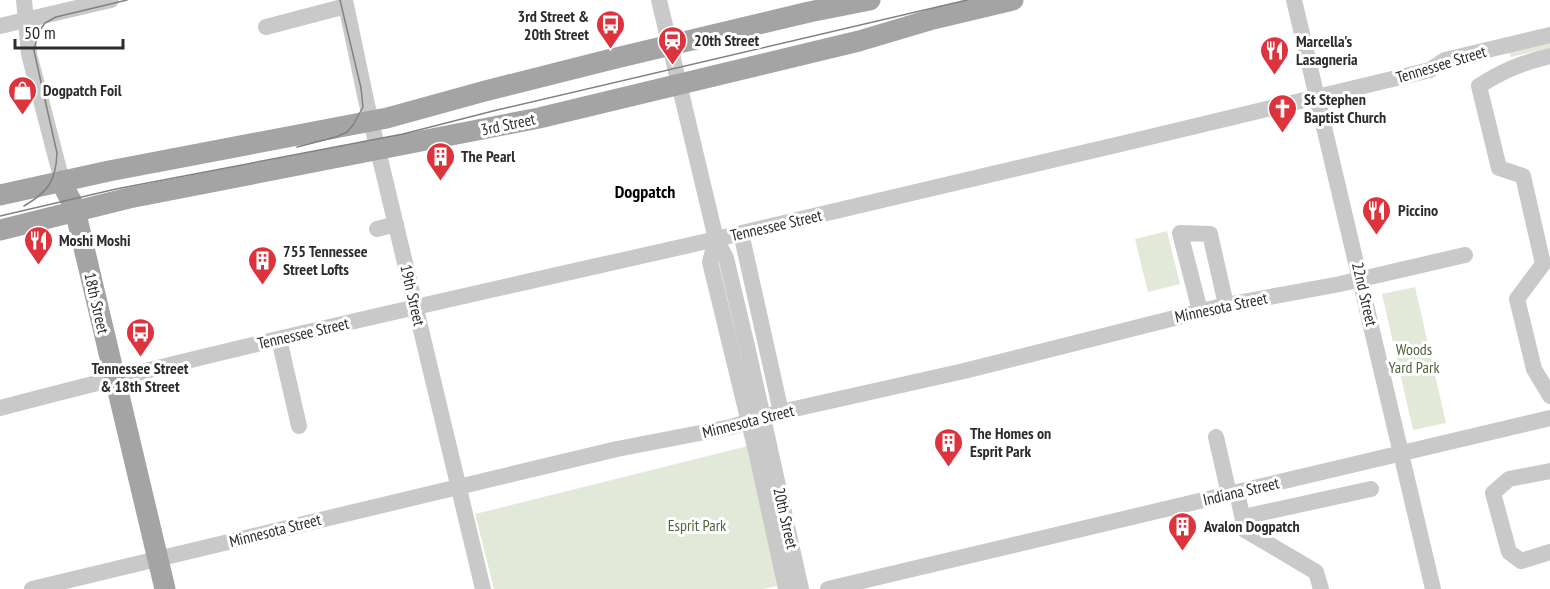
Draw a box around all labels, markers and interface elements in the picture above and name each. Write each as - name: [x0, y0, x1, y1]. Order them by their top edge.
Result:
- place label: 3rd Street & 20th Street: [518, 6, 589, 44]
- bus stop icon: 3rd Street & 20th Street: [594, 9, 626, 51]
- scale bar: [15, 12, 123, 50]
- text: 50 m: [24, 21, 56, 44]
- station icon: 20th Street: [657, 24, 689, 66]
- place label: 20th Street: [694, 30, 759, 50]
- place label: Marcella's Lasagneria: [1296, 31, 1358, 69]
- restaurant icon: Marcella's Lasagneria: [1259, 34, 1291, 76]
- street label: Tennessee Street: [1394, 41, 1489, 87]
- shop icon: Dogpatch Foil: [6, 74, 38, 116]
- place label: Dogpatch Foil: [43, 80, 122, 100]
- place label: St Stephen Baptist Church: [1304, 89, 1386, 127]
- church icon: St Stephen Baptist Church: [1267, 92, 1299, 134]
- street label: 3rd Street: [479, 108, 538, 140]
- building icon: The Pearl: [424, 140, 456, 182]
- place label: The Pearl: [461, 146, 515, 166]
- district label: Dogpatch: [615, 180, 675, 203]
- restaurant icon: Piccino: [1361, 194, 1393, 236]
- place label: Piccino: [1398, 200, 1438, 220]
- street label: Tennessee Street: [728, 205, 824, 245]
- restaurant icon: Moshi Moshi: [22, 224, 54, 266]
- place label: Moshi Moshi: [59, 230, 131, 250]
- place label: 755 Tennessee Street Lofts: [283, 241, 368, 279]
- building icon: 755 Tennessee Street Lofts: [246, 244, 278, 286]
- street label: 22nd Street: [1348, 260, 1382, 328]
- street label: 19th Street: [396, 262, 430, 328]
- street label: 18th Street: [80, 270, 114, 336]
- street label: Minnesota Street: [1173, 287, 1270, 327]
- street label: Tennessee Street: [255, 313, 351, 353]
- bus stop icon: Tennessee Street & 18th Street: [124, 316, 156, 358]
- park label: Woods Yard Park: [1388, 339, 1440, 377]
- place label: Tennessee Street & 18th Street: [92, 358, 189, 396]
- street label: Minnesota Street: [700, 400, 797, 442]
- place label: The Homes on Esprit Park: [970, 423, 1051, 461]
- building icon: The Homes on Esprit Park: [933, 426, 965, 468]
- street label: Indiana Street: [1201, 472, 1282, 509]
- street label: 20th Street: [769, 485, 803, 551]
- street label: Minnesota Street: [227, 509, 324, 551]
- building icon: Avalon Dogpatch: [1167, 510, 1199, 552]
- park label: Esprit Park: [668, 515, 727, 535]
- place label: Avalon Dogpatch: [1203, 516, 1300, 536]

